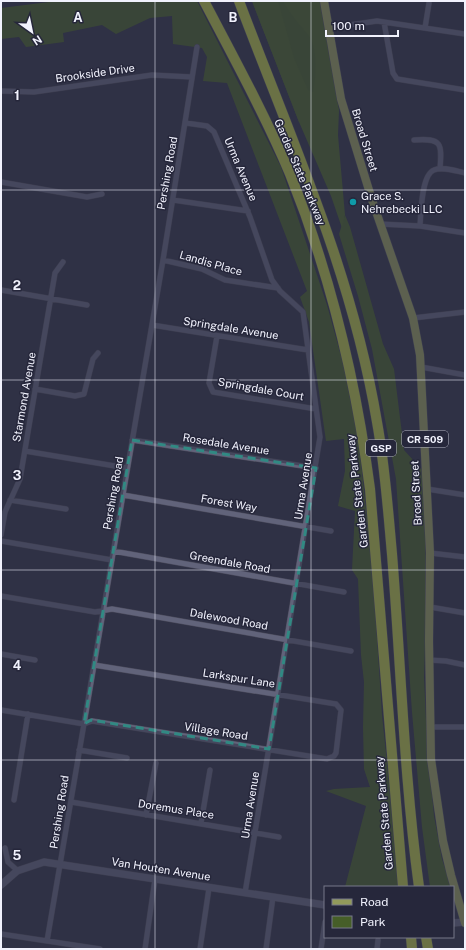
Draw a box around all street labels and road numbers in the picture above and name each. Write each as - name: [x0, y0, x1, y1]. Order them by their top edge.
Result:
- street label: Brookside Drive: [55, 61, 135, 85]
- street label: Broad Street: [350, 107, 380, 173]
- street label: Garden State Parkway: [272, 117, 328, 227]
- street label: Urma Avenue: [222, 135, 260, 203]
- street label: Pershing Road: [155, 136, 179, 210]
- street label: Landis Place: [178, 248, 244, 278]
- street label: Springdale Avenue: [182, 315, 280, 341]
- street label: Starmond Avenue: [10, 351, 38, 443]
- street label: Springdale Court: [217, 376, 305, 402]
- street label: Rosedale Avenue: [182, 431, 270, 457]
- road number: CR 509: [402, 431, 448, 447]
- street label: Garden State Parkway: [344, 433, 370, 548]
- road number: GSP: [366, 440, 396, 456]
- street label: Urma Avenue: [292, 451, 314, 521]
- street label: Pershing Road: [101, 456, 125, 530]
- street label: Broad Street: [408, 460, 424, 526]
- street label: Forest Way: [200, 492, 258, 514]
- street label: Greendale Road: [189, 549, 271, 575]
- street label: Dalewood Road: [189, 606, 269, 632]
- street label: Larkspur Lane: [202, 666, 276, 690]
- street label: Village Road: [183, 720, 249, 742]
- street label: Garden State Parkway: [373, 755, 395, 870]
- street label: Urma Avenue: [239, 770, 261, 840]
- street label: Pershing Road: [47, 775, 71, 849]
- street label: Doremus Place: [137, 797, 215, 821]
- street label: Van Houten Avenue: [111, 855, 211, 883]

